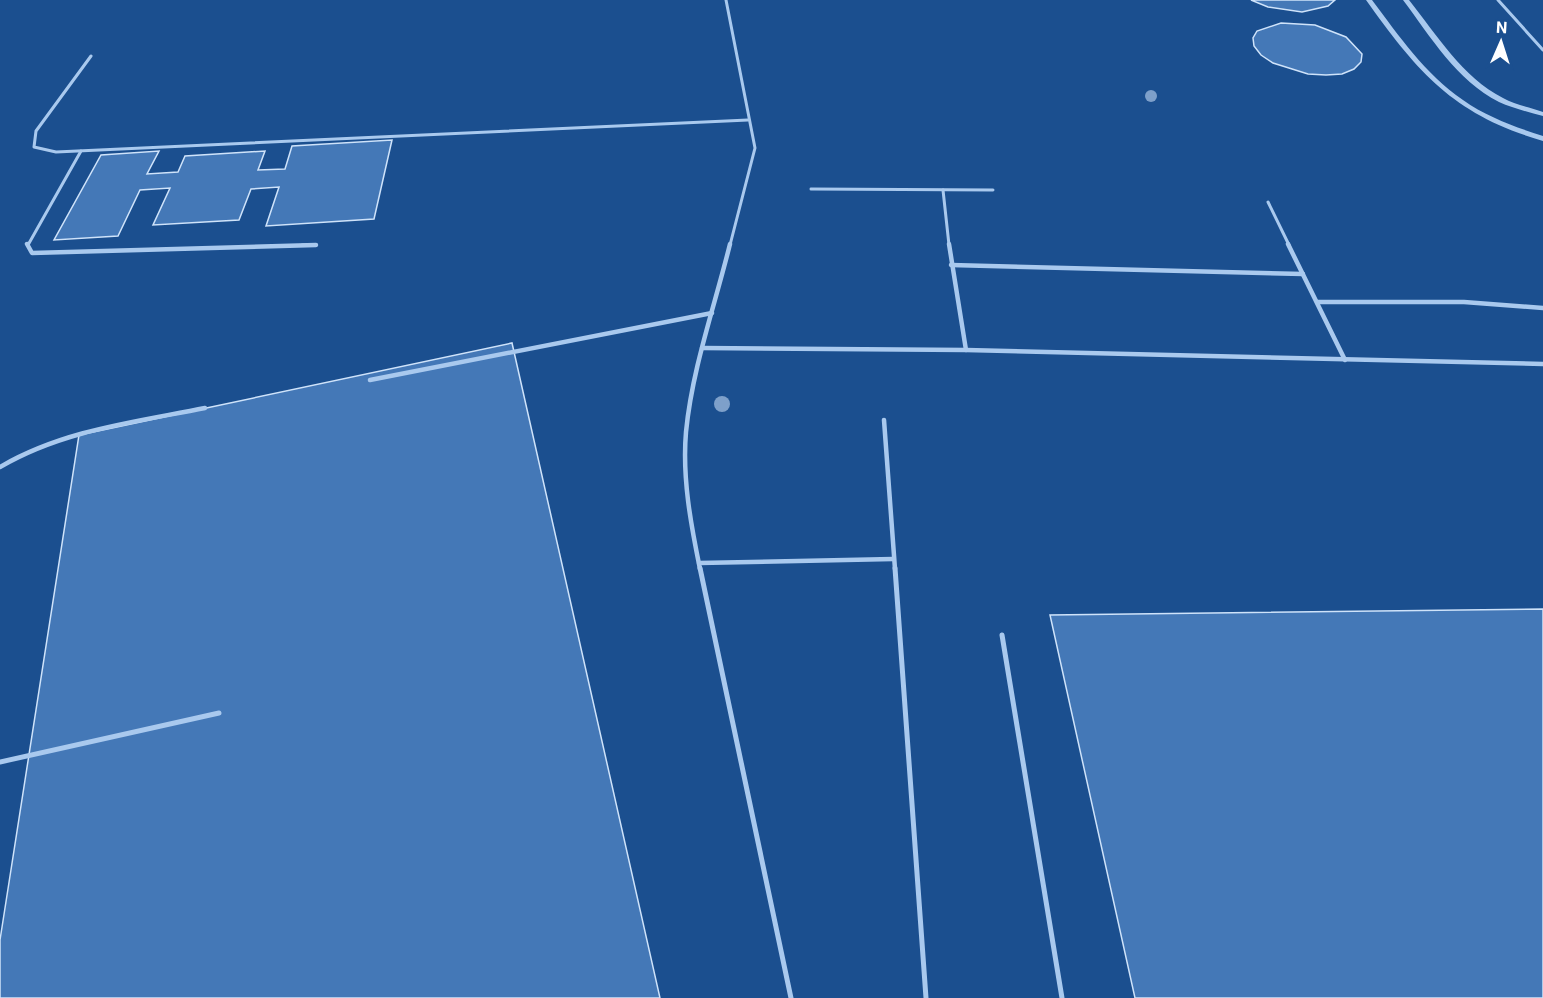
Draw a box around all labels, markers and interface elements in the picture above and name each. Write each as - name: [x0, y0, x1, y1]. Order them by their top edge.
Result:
- north arrow: [1471, 12, 1531, 72]
- text: N: [1496, 18, 1508, 37]

